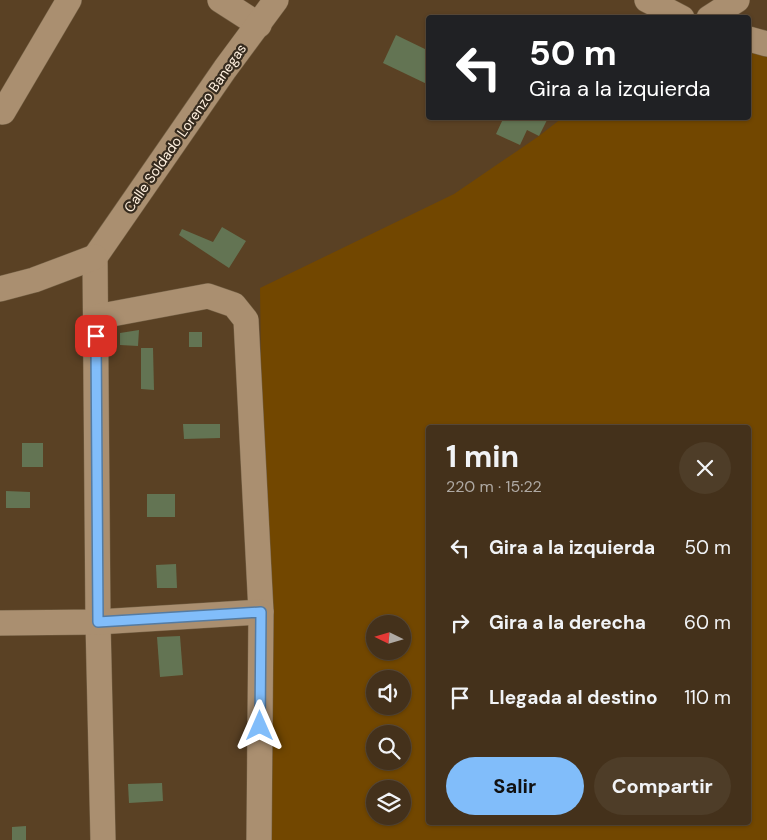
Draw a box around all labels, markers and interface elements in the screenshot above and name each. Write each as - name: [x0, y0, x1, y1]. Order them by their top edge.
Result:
- text: 50 m: [529, 30, 617, 76]
- icon: left: [446, 35, 511, 100]
- street label: Calle Soldado Lorenzo Banegas: [120, 40, 250, 216]
- text: Gira a la izquierda: [529, 74, 710, 103]
- pin: [75, 315, 117, 357]
- icon: arrive: [82, 322, 110, 350]
- text: 1 min: [446, 437, 519, 476]
- button: close: [679, 442, 731, 494]
- text: 220 m · 15:22: [446, 476, 542, 497]
- icon: left: [446, 534, 474, 562]
- text: Gira a la izquierda: [489, 535, 655, 560]
- text: 50 m: [684, 535, 731, 560]
- icon: right: [446, 609, 474, 637]
- text: Gira a la derecha: [489, 610, 646, 635]
- text: 60 m: [684, 610, 731, 635]
- north arrow: [366, 615, 411, 660]
- map controls: [366, 615, 411, 825]
- button: sound: [366, 670, 411, 715]
- icon: arrive: [446, 684, 474, 712]
- text: Llegada al destino: [489, 685, 658, 710]
- text: 110 m: [684, 685, 731, 710]
- position arrow: [233, 699, 285, 751]
- button: search: [366, 725, 411, 770]
- button: Salir: [446, 757, 584, 815]
- button: Compartir: [594, 757, 731, 815]
- button: layers: [366, 780, 411, 825]

